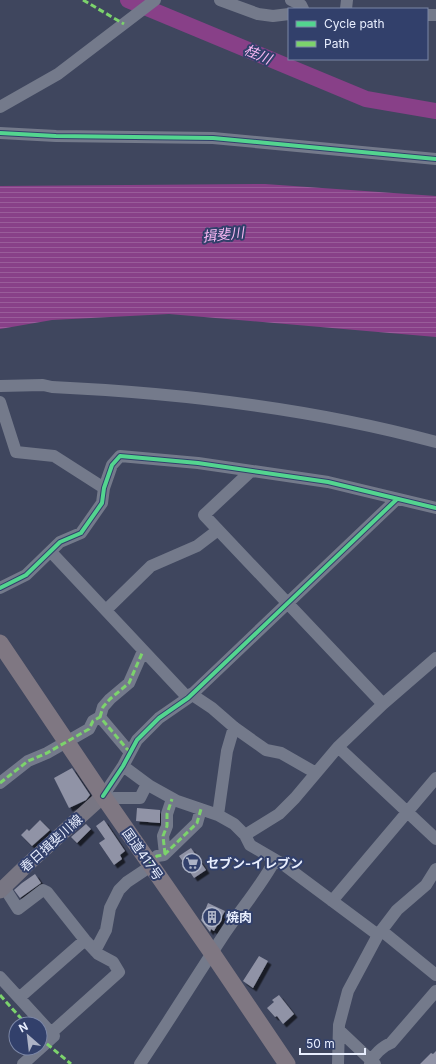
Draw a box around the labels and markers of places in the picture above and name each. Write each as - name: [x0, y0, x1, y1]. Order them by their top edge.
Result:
- supermarket icon: セブン-イレブン: [181, 852, 203, 874]
- place label: セブン-イレブン: [206, 855, 303, 871]
- building icon: 焼肉: [201, 906, 223, 928]
- place label: 焼肉: [226, 909, 252, 925]

